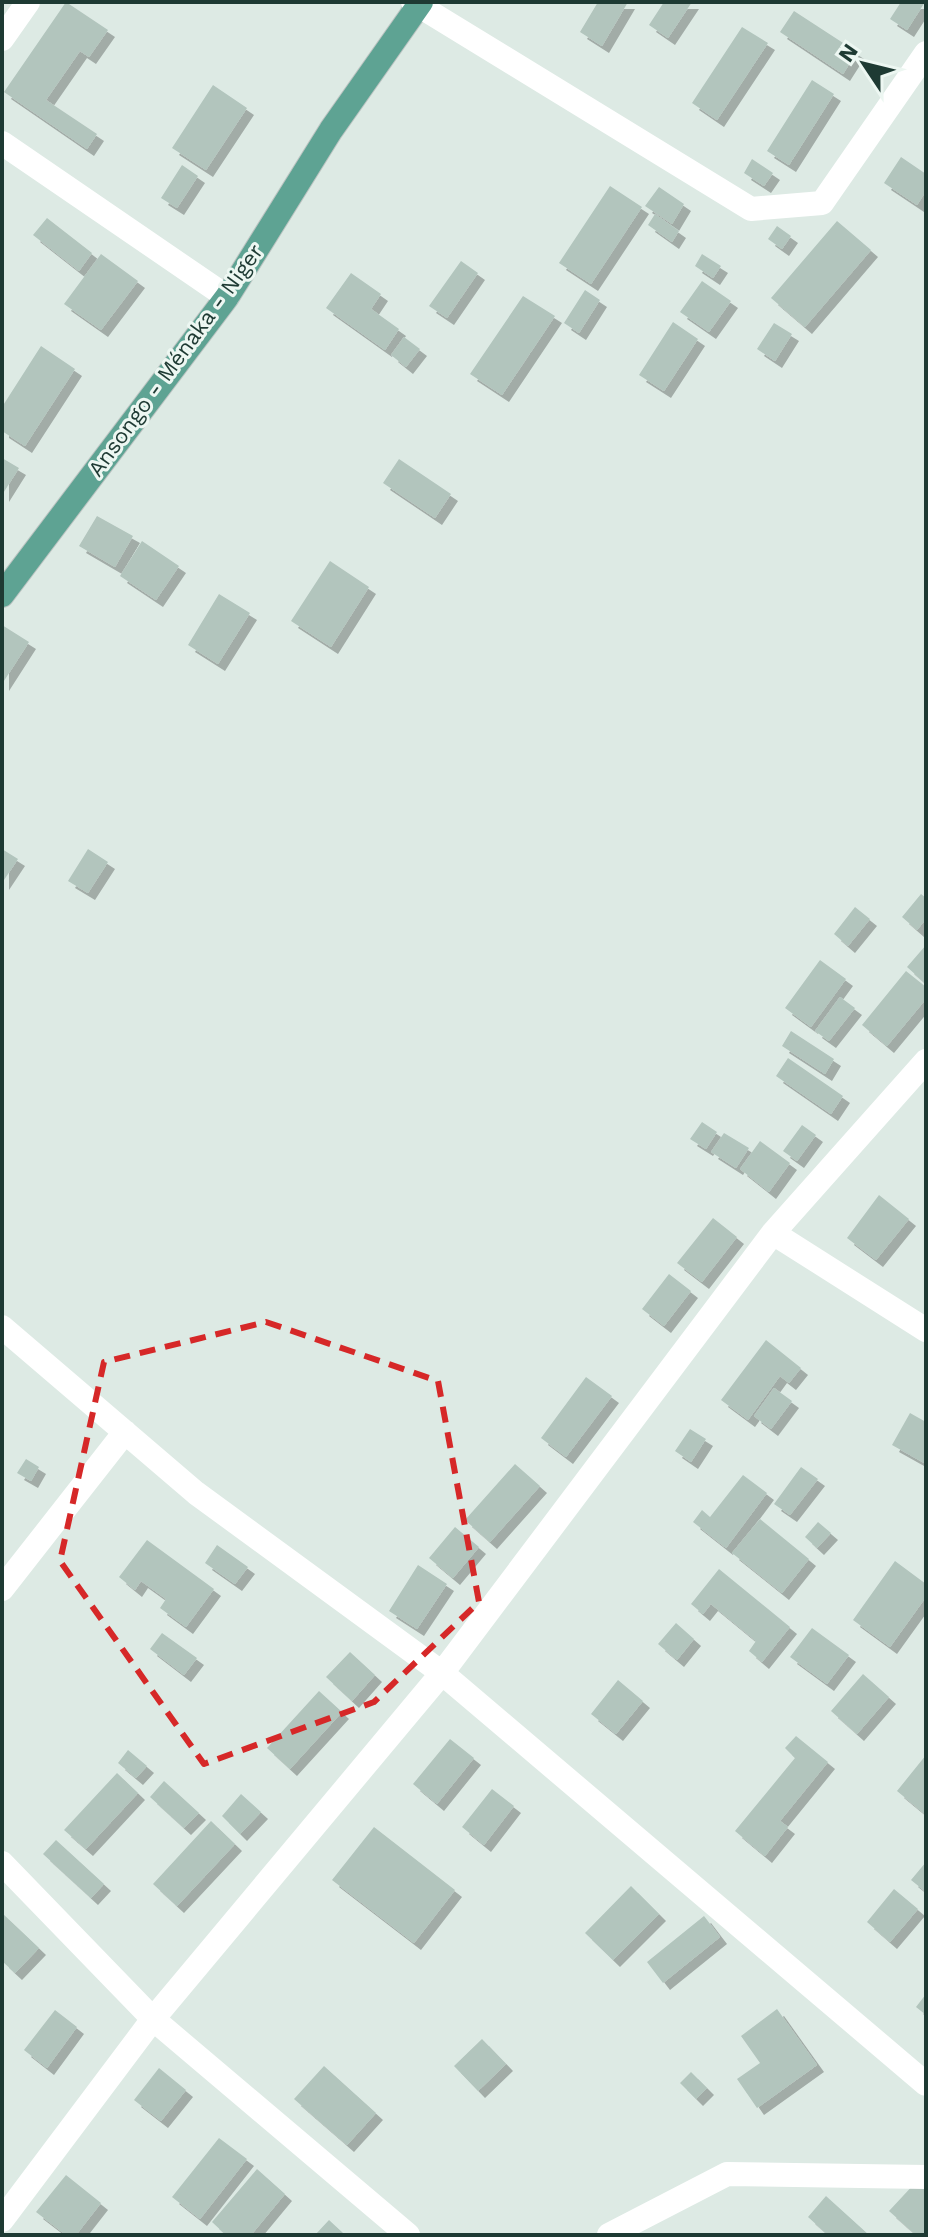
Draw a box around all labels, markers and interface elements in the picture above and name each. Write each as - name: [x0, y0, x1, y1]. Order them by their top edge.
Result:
- north arrow: [824, 24, 904, 104]
- text: N: [833, 39, 863, 67]
- street label: Ansongo - Ménaka - Niger: [83, 239, 268, 481]

